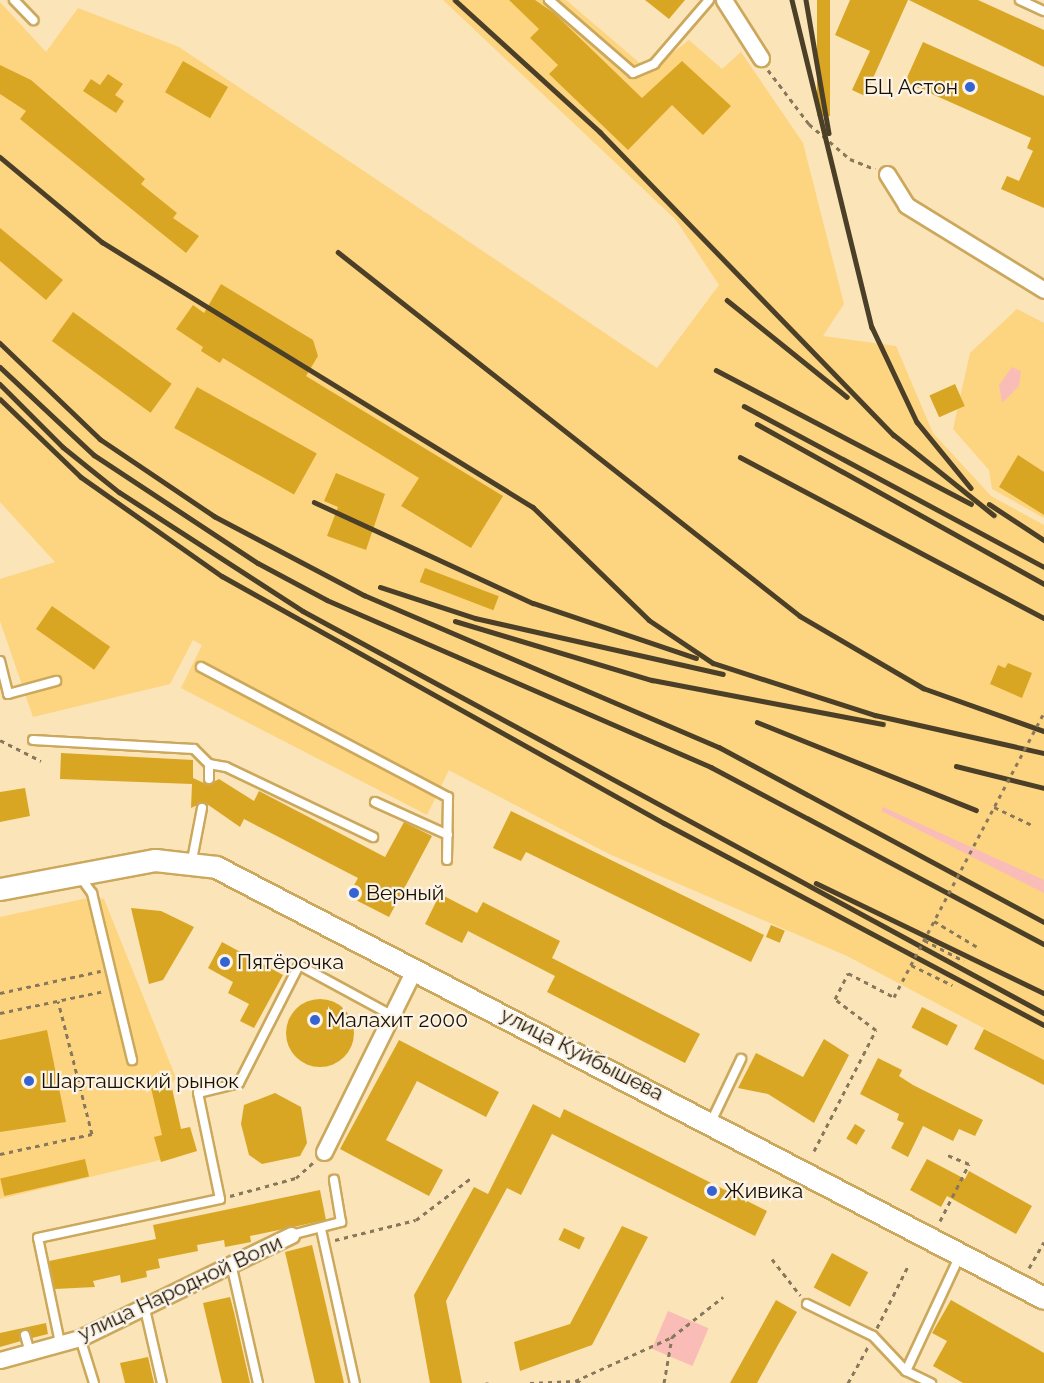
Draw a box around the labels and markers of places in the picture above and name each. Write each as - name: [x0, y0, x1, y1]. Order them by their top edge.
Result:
- place label: БЦ Астон: [863, 74, 958, 100]
- marker: БЦ Астон: [963, 80, 977, 94]
- place label: Верный: [366, 880, 444, 906]
- marker: Верный: [347, 886, 361, 900]
- place label: Пятёрочка: [237, 949, 344, 975]
- marker: Пятёрочка: [218, 955, 232, 969]
- place label: Малахит 2000: [327, 1007, 468, 1033]
- marker: Малахит 2000: [308, 1013, 322, 1027]
- place label: Шарташский рынок: [41, 1068, 239, 1094]
- marker: Шарташский рынок: [22, 1074, 36, 1088]
- place label: Живика: [724, 1178, 803, 1204]
- marker: Живика: [705, 1184, 719, 1198]

